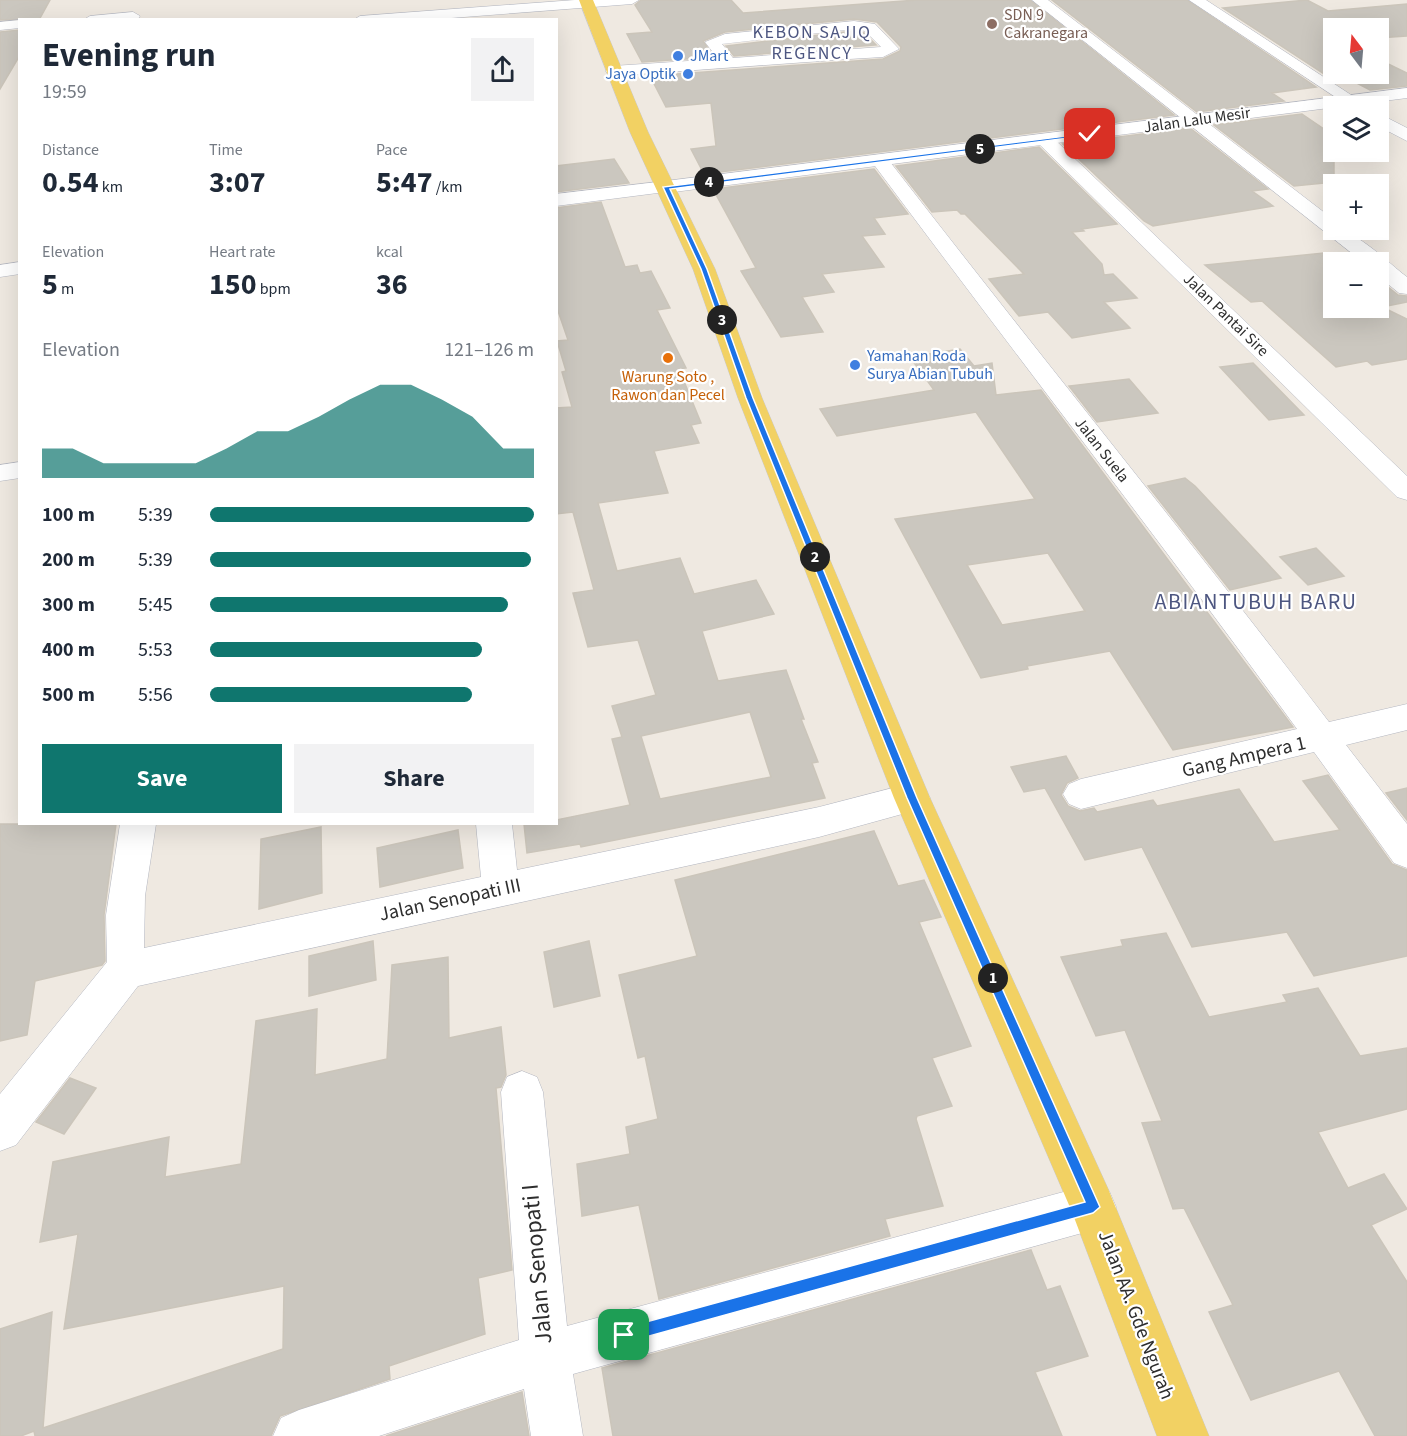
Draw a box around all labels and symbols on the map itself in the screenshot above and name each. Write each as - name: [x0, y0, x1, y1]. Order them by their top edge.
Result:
- place label: SDN 9 Cakranegara: [1004, 4, 1088, 44]
- marker: SDN 9 Cakranegara: [985, 17, 999, 31]
- north arrow: [1323, 18, 1389, 84]
- district label: KEBON SAJIQ REGENCY: [753, 20, 871, 66]
- place label: JMart: [690, 45, 729, 67]
- marker: JMart: [671, 49, 685, 63]
- place label: Jaya Optik: [605, 63, 676, 85]
- marker: Jaya Optik: [681, 67, 695, 81]
- street label: Jalan Lalu Mesir: [1142, 102, 1252, 138]
- pin: [1064, 108, 1115, 159]
- pin: 5: [965, 134, 995, 164]
- pin: 4: [694, 167, 724, 197]
- street label: Jalan Pantai Sire: [1178, 269, 1274, 362]
- pin: 3: [707, 305, 737, 335]
- place label: Yamahan Roda Surya Abian Tubuh: [866, 345, 993, 385]
- marker: Warung Soto , Rawon dan Pecel: [661, 351, 675, 365]
- marker: Yamahan Roda Surya Abian Tubuh: [848, 358, 862, 372]
- place label: Warung Soto , Rawon dan Pecel: [611, 366, 725, 406]
- street label: Jalan Suela: [1070, 413, 1134, 487]
- pin: 2: [800, 542, 830, 572]
- district label: ABIANTUBUH BARU: [1155, 586, 1357, 618]
- street label: Gang Ampera 1: [1179, 729, 1309, 785]
- street label: Jalan Senopati III: [377, 871, 523, 929]
- pin: 1: [978, 963, 1008, 993]
- street label: Jalan Senopati I: [513, 1183, 561, 1345]
- street label: Jalan AA. Gde Ngurah: [1091, 1226, 1181, 1404]
- pin: [598, 1309, 649, 1360]

